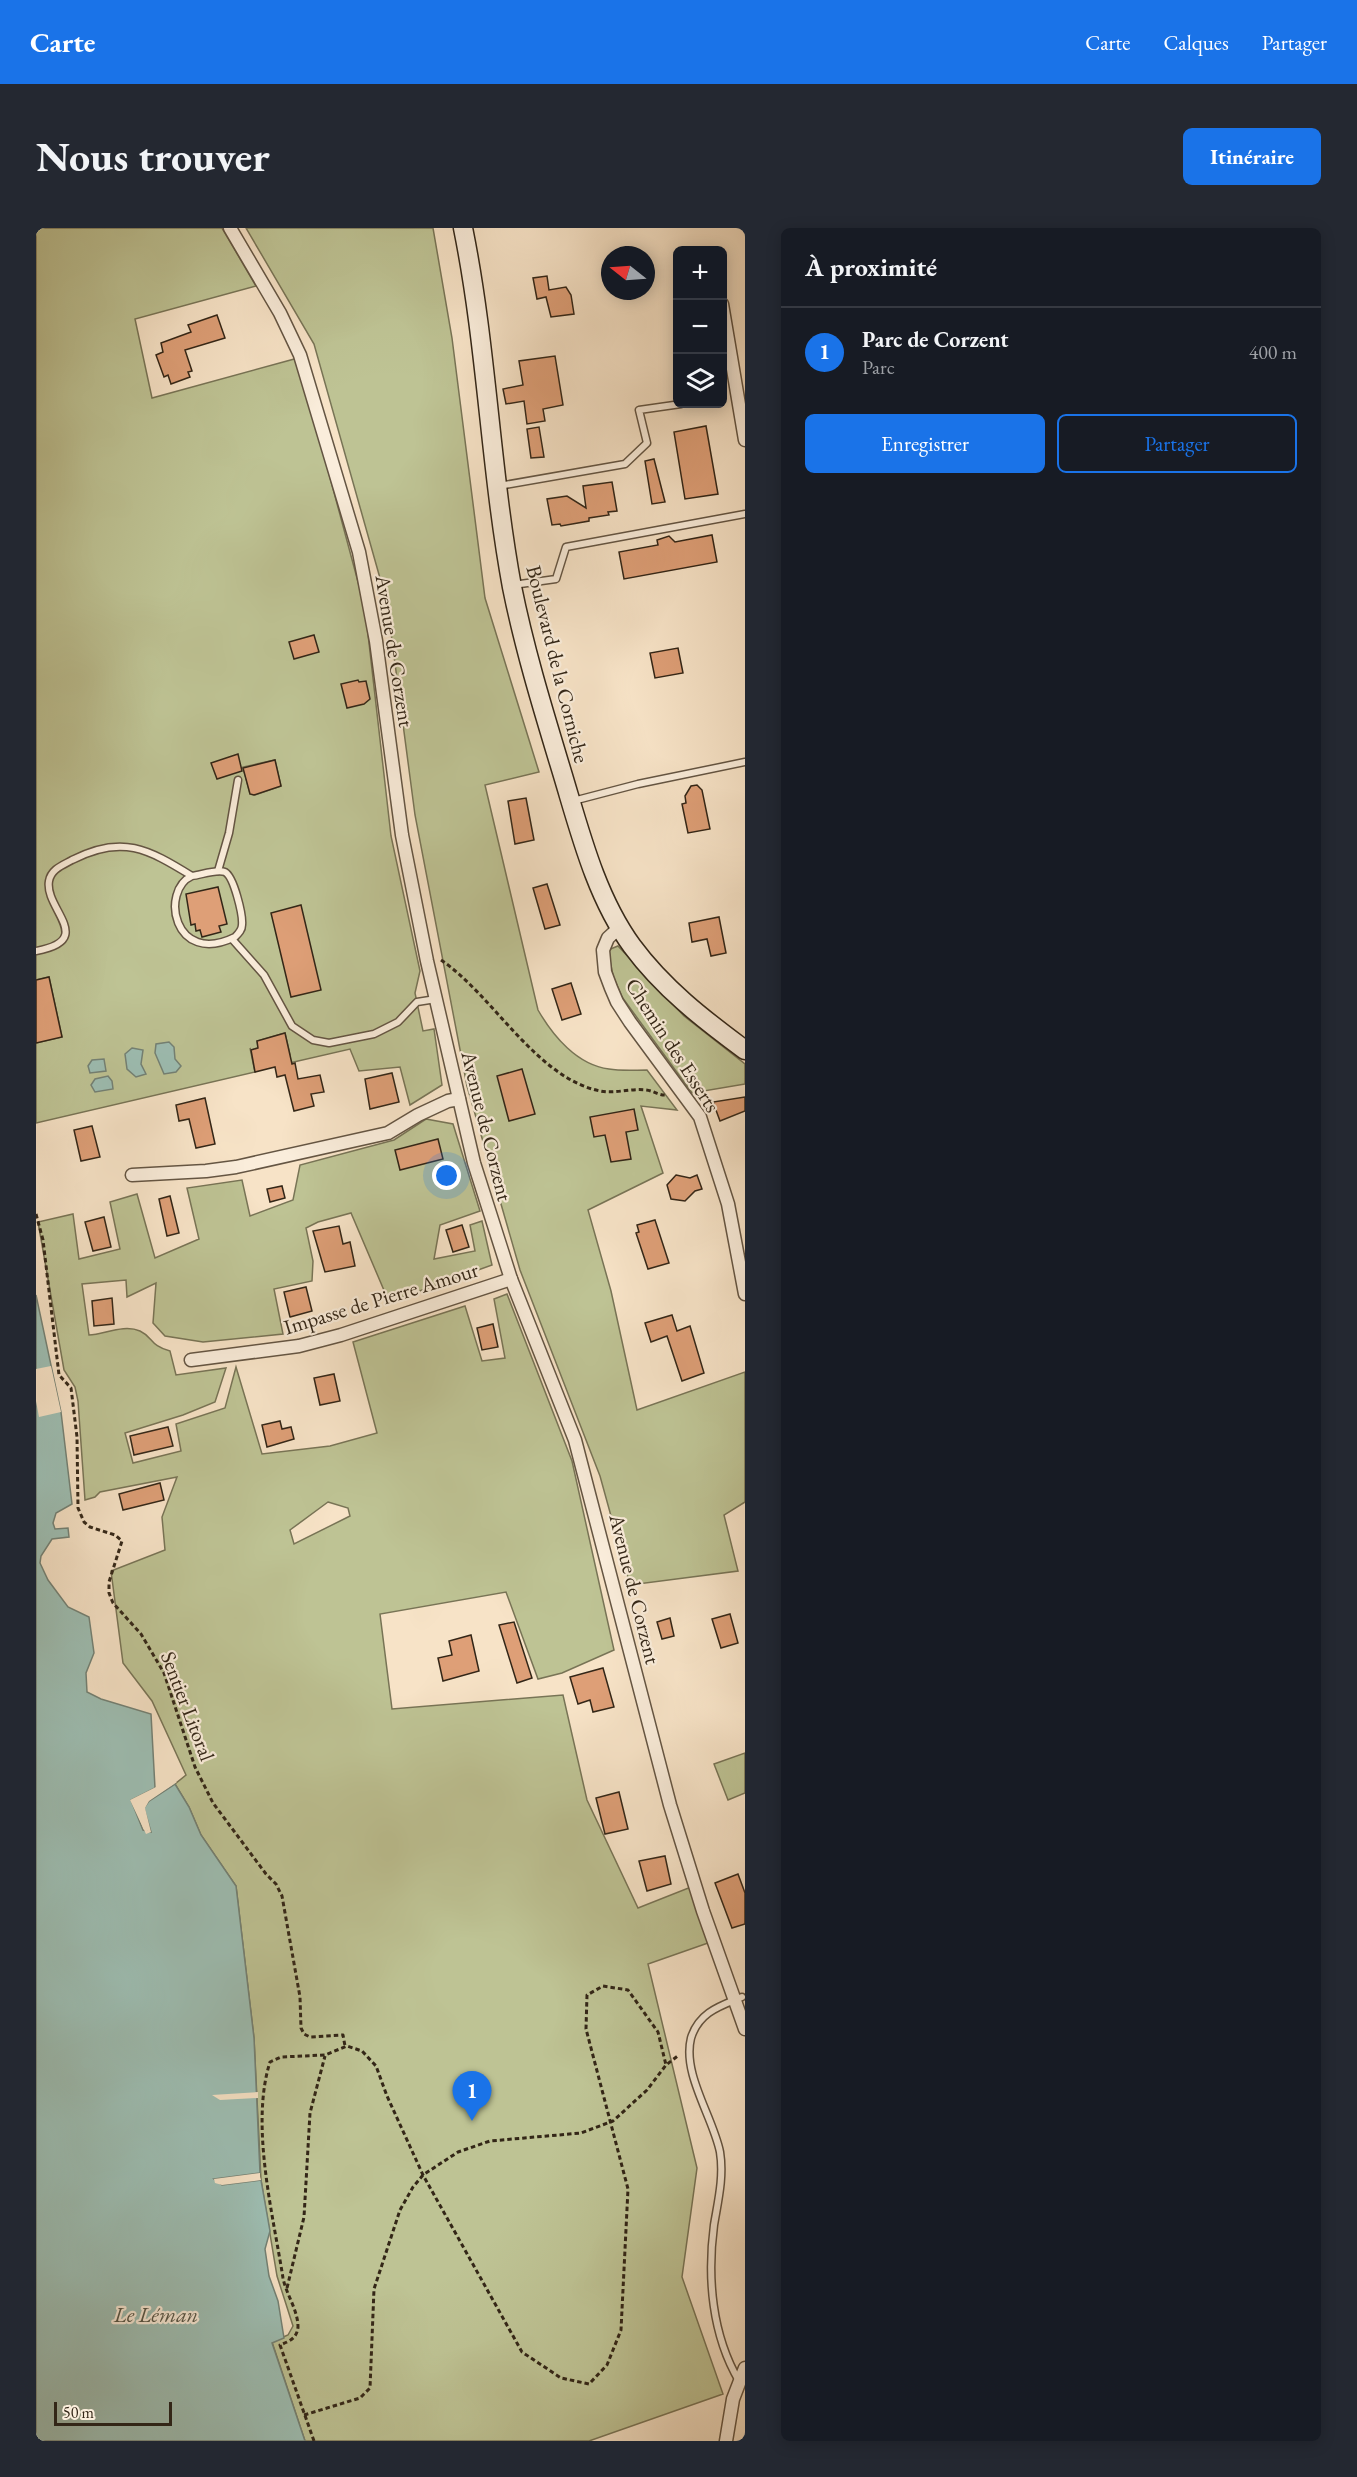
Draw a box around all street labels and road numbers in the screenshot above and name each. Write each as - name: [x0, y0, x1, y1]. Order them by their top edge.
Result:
- street label: Boulevard de la Corniche: [520, 562, 596, 766]
- street label: Avenue de Corzent: [369, 572, 420, 729]
- street label: Chemin des Esserts: [620, 973, 727, 1117]
- street label: Avenue de Corzent: [455, 1047, 519, 1204]
- street label: Impasse de Pierre Amour: [280, 1256, 482, 1340]
- street label: Avenue de Corzent: [603, 1510, 667, 1667]
- street label: Sentier Litoral: [155, 1647, 221, 1765]

